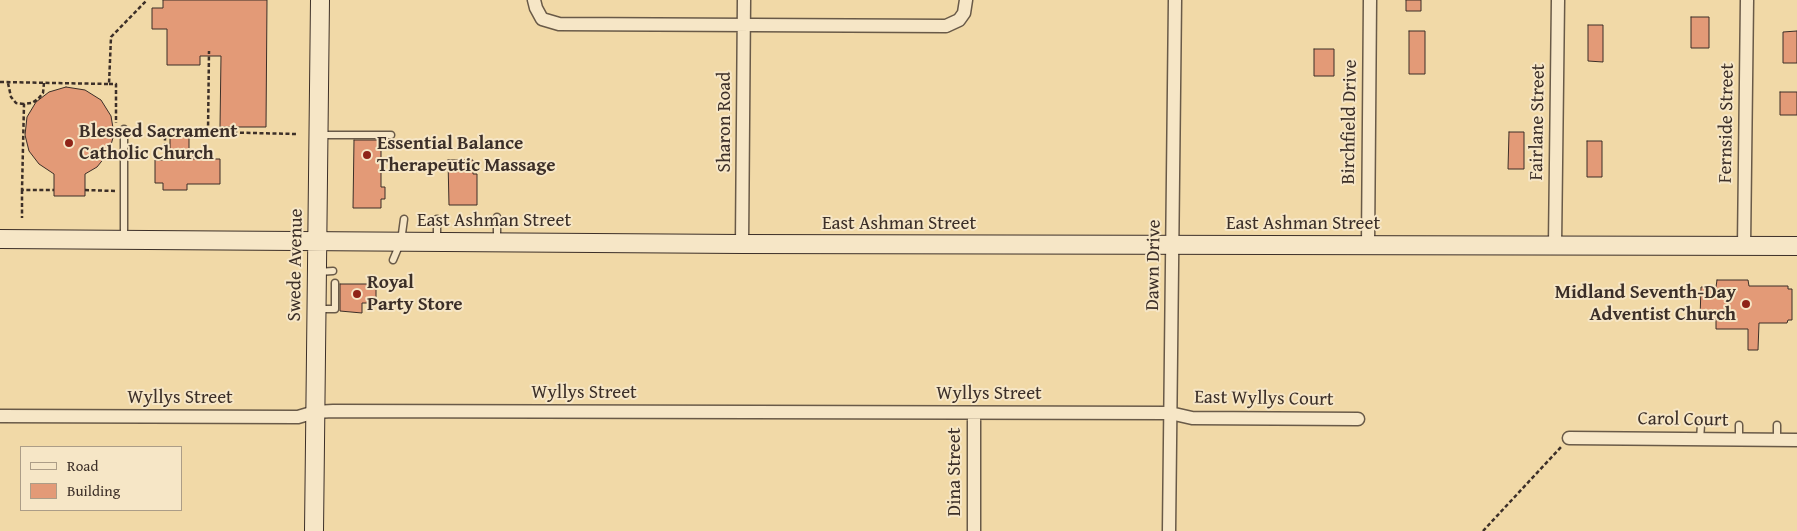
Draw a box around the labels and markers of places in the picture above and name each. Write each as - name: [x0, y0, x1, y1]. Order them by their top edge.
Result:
- place label: Blessed Sacrament Catholic Church: [79, 121, 238, 165]
- place label: Essential Balance Therapeutic Massage: [377, 133, 556, 177]
- marker: Blessed Sacrament Catholic Church: [63, 137, 75, 149]
- marker: Essential Balance Therapeutic Massage: [361, 149, 373, 161]
- place label: Royal Party Store: [367, 272, 463, 316]
- place label: Midland Seventh-Day Adventist Church: [1555, 282, 1736, 326]
- marker: Royal Party Store: [351, 288, 363, 300]
- marker: Midland Seventh-Day Adventist Church: [1740, 298, 1752, 310]

